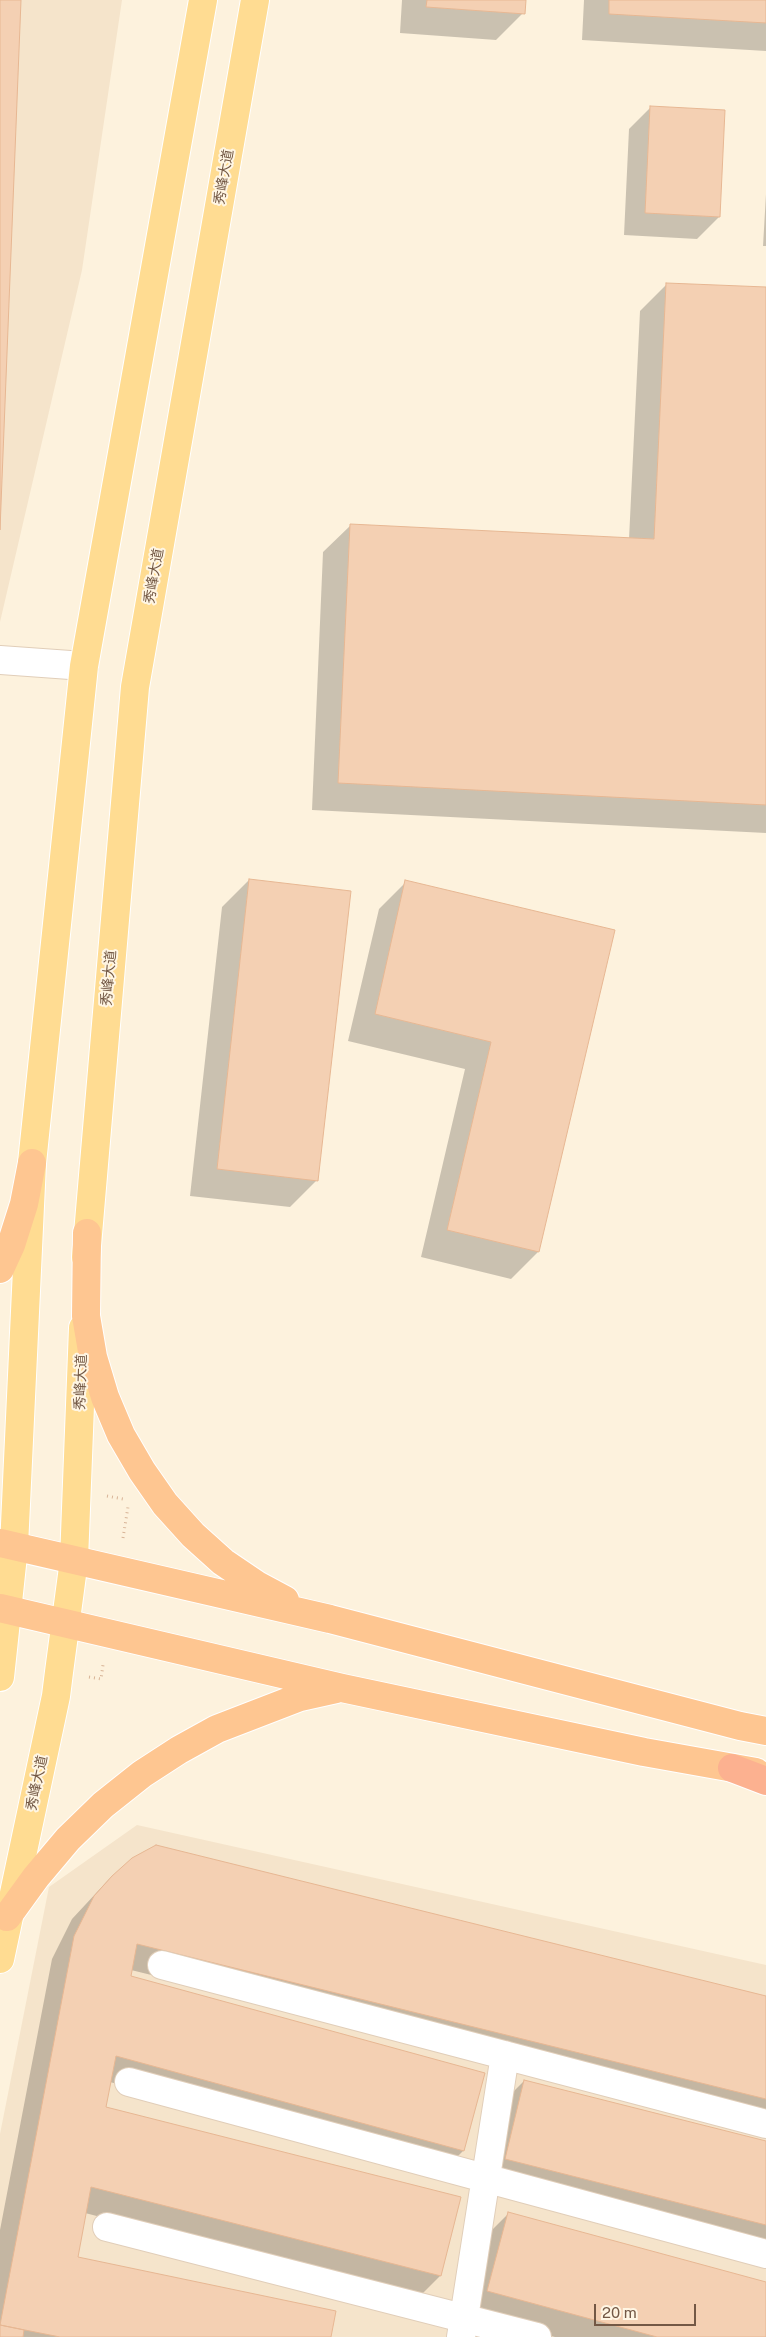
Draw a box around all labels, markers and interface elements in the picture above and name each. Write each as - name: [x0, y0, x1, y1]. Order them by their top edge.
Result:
- street label: 秀峰大道: [211, 148, 237, 206]
- street label: 秀峰大道: [141, 547, 167, 605]
- street label: 秀峰大道: [98, 949, 120, 1007]
- street label: 秀峰大道: [72, 1354, 90, 1410]
- street label: 秀峰大道: [23, 1754, 51, 1812]
- scale bar: [596, 2294, 698, 2326]
- text: 20 m: [602, 2304, 637, 2321]

